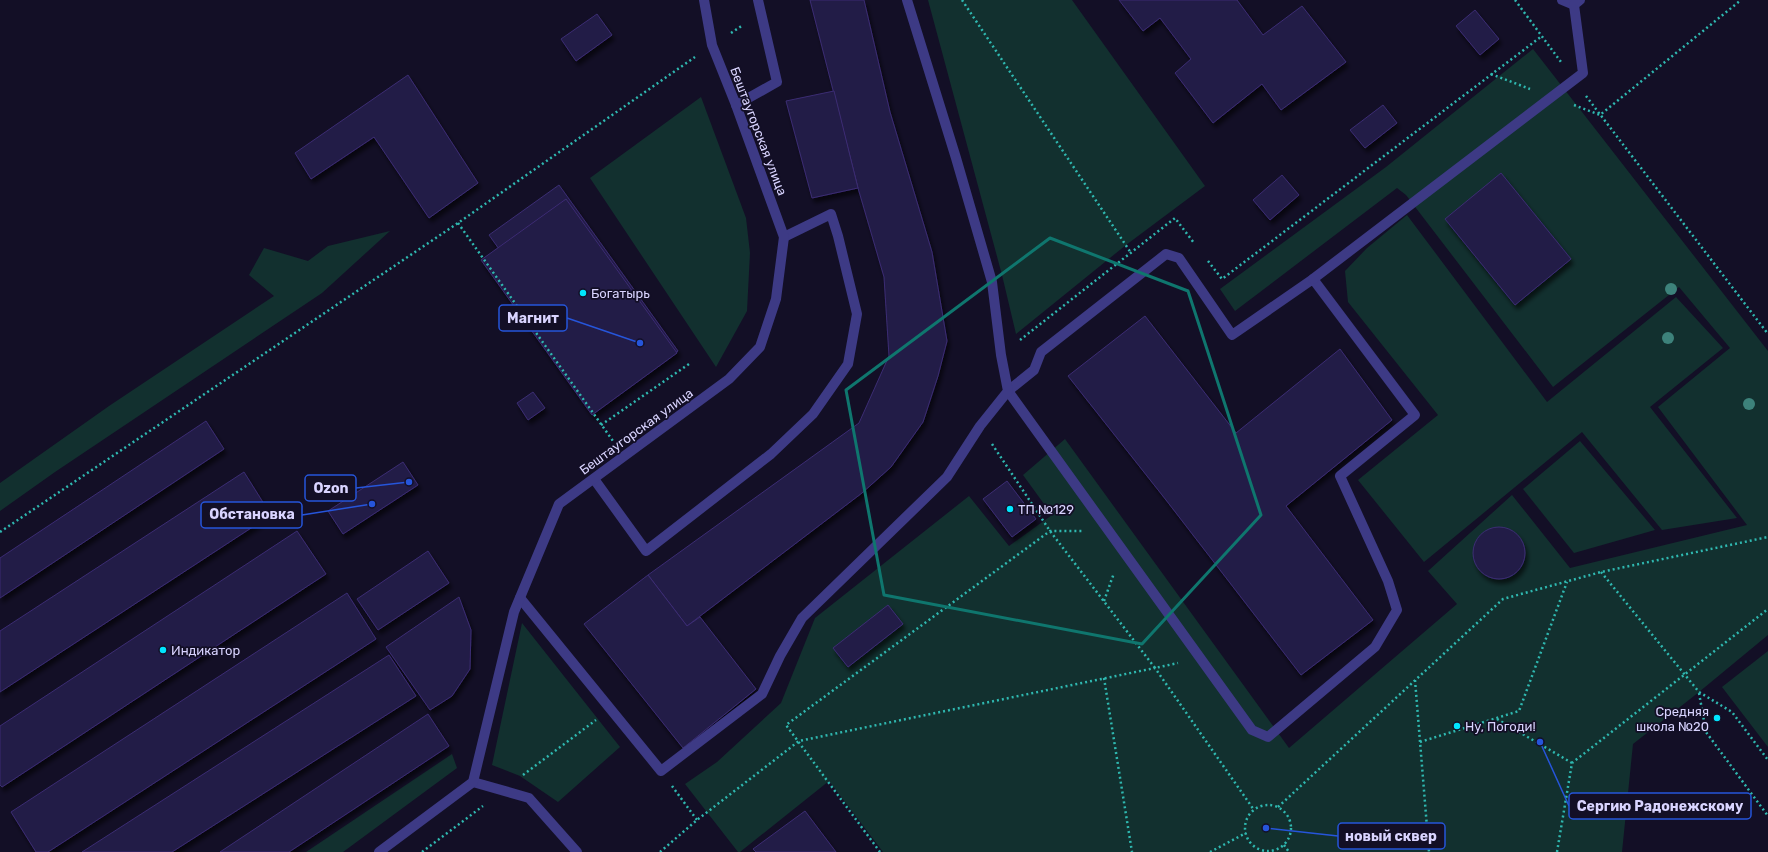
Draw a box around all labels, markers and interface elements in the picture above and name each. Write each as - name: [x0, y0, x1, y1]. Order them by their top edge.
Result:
- street label: Бештаугорская улица: [727, 65, 790, 198]
- place label: Богатырь: [591, 286, 650, 301]
- marker: Богатырь: [578, 288, 588, 298]
- callout: Магнит: [499, 305, 567, 331]
- text: Магнит: [507, 310, 559, 327]
- street label: Бештаугорская улица: [577, 385, 696, 478]
- callout: Ozon: [305, 475, 356, 501]
- text: Ozon: [313, 480, 349, 497]
- callout: Обстановка: [201, 502, 302, 528]
- place label: ТП №129: [1018, 502, 1074, 517]
- marker: ТП №129: [1005, 504, 1015, 514]
- text: Обстановка: [209, 506, 295, 523]
- place label: Индикатор: [171, 643, 241, 658]
- marker: Индикатор: [158, 645, 168, 655]
- place label: Средняя школа №20: [1636, 704, 1709, 734]
- marker: Средняя школа №20: [1712, 713, 1722, 723]
- place label: Ну, Погоди!: [1465, 719, 1536, 734]
- marker: Ну, Погоди!: [1452, 721, 1462, 731]
- callout: Сергию Радонежскому: [1569, 793, 1751, 819]
- text: Сергию Радонежскому: [1577, 798, 1744, 815]
- callout: новый сквер: [1338, 823, 1445, 849]
- text: новый сквер: [1345, 828, 1437, 845]

